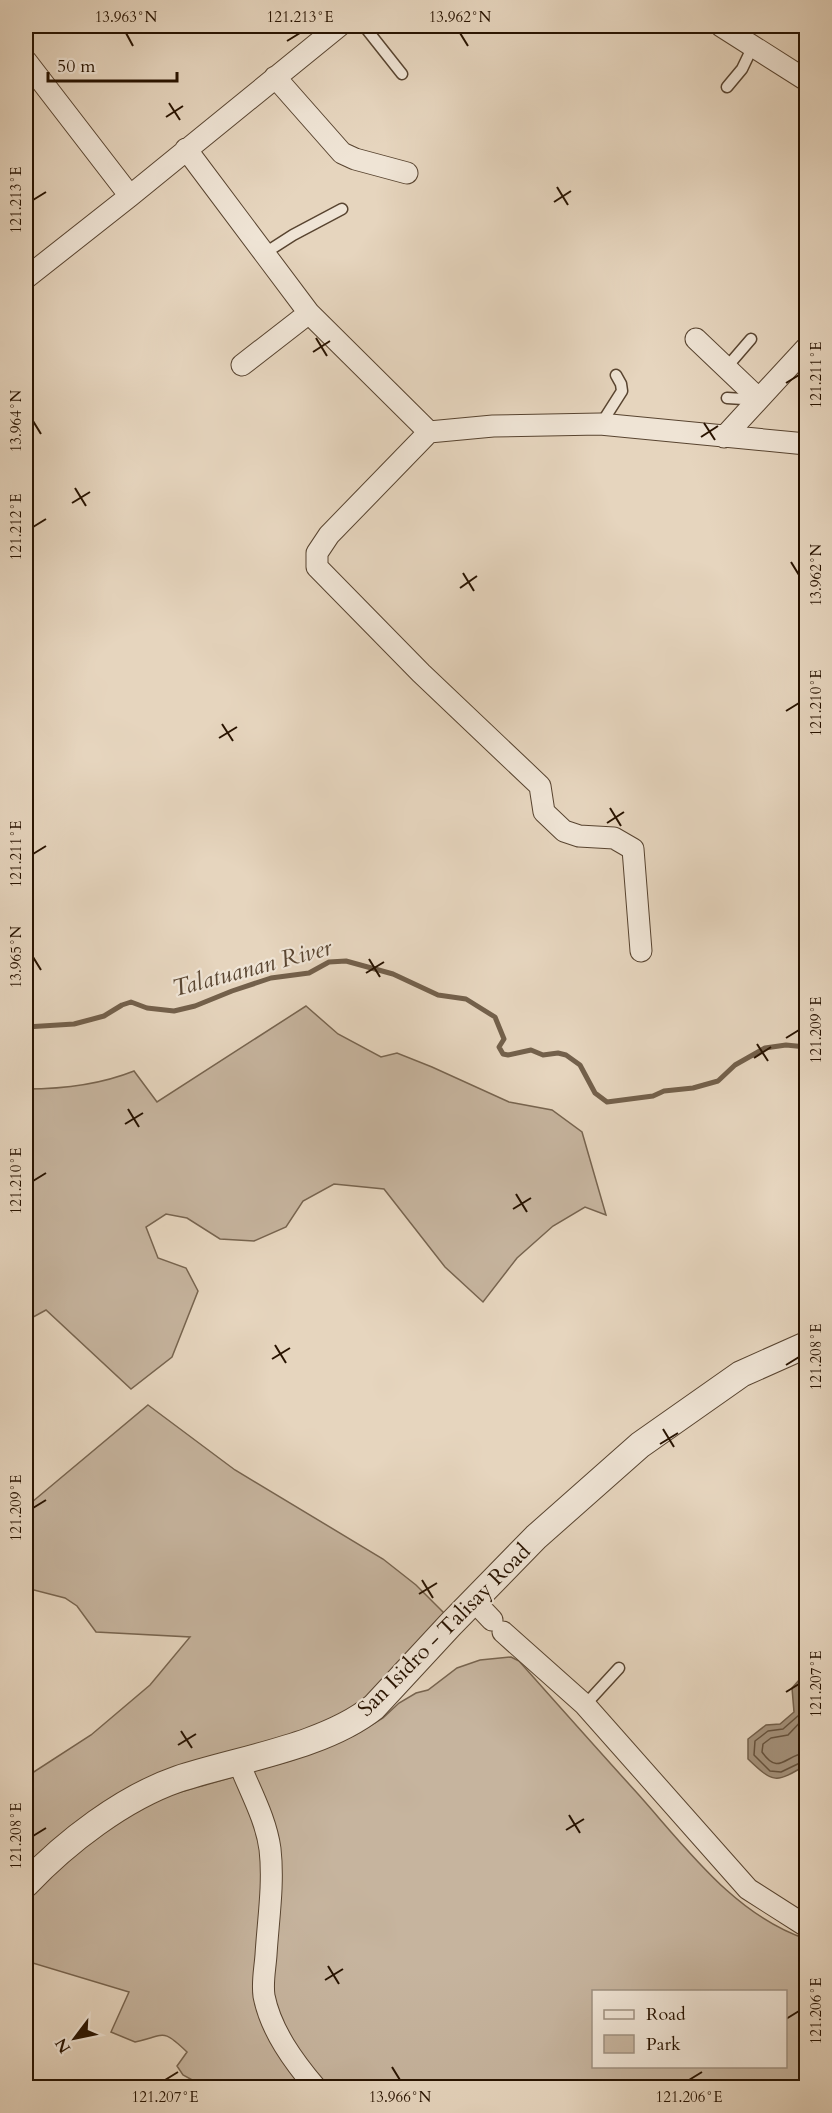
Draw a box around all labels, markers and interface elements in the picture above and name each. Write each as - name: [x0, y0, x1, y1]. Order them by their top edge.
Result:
- text: 13.963°N: [95, 7, 158, 27]
- text: 121.213°E: [267, 7, 333, 27]
- text: 13.962°N: [429, 7, 492, 27]
- scale bar: [48, 45, 177, 83]
- text: 50 m: [57, 54, 96, 79]
- text: 121.213°E: [6, 167, 26, 233]
- text: 121.211°E: [806, 342, 826, 408]
- text: 13.964°N: [6, 389, 26, 452]
- text: 121.212°E: [6, 494, 26, 560]
- text: 13.962°N: [806, 543, 826, 606]
- text: 121.210°E: [806, 670, 826, 736]
- text: 121.211°E: [6, 821, 26, 887]
- text: 13.965°N: [6, 925, 26, 988]
- water label: Talatuanan River: [169, 931, 337, 1005]
- text: 121.209°E: [806, 997, 826, 1063]
- text: 121.210°E: [6, 1148, 26, 1214]
- text: 121.208°E: [806, 1324, 826, 1390]
- text: 121.209°E: [6, 1475, 26, 1541]
- street label: San Isidro - Talisay Road: [351, 1537, 537, 1723]
- text: 121.207°E: [806, 1651, 826, 1717]
- text: 121.208°E: [6, 1803, 26, 1869]
- text: 121.206°E: [806, 1978, 826, 2044]
- legend: [592, 1990, 787, 2068]
- text: Road: [646, 2002, 686, 2027]
- north arrow: [45, 2008, 105, 2068]
- text: Park: [646, 2032, 681, 2057]
- text: N: [50, 2034, 76, 2057]
- text: 121.207°E: [132, 2087, 198, 2107]
- text: 13.966°N: [369, 2087, 432, 2107]
- text: 121.206°E: [656, 2087, 722, 2107]

